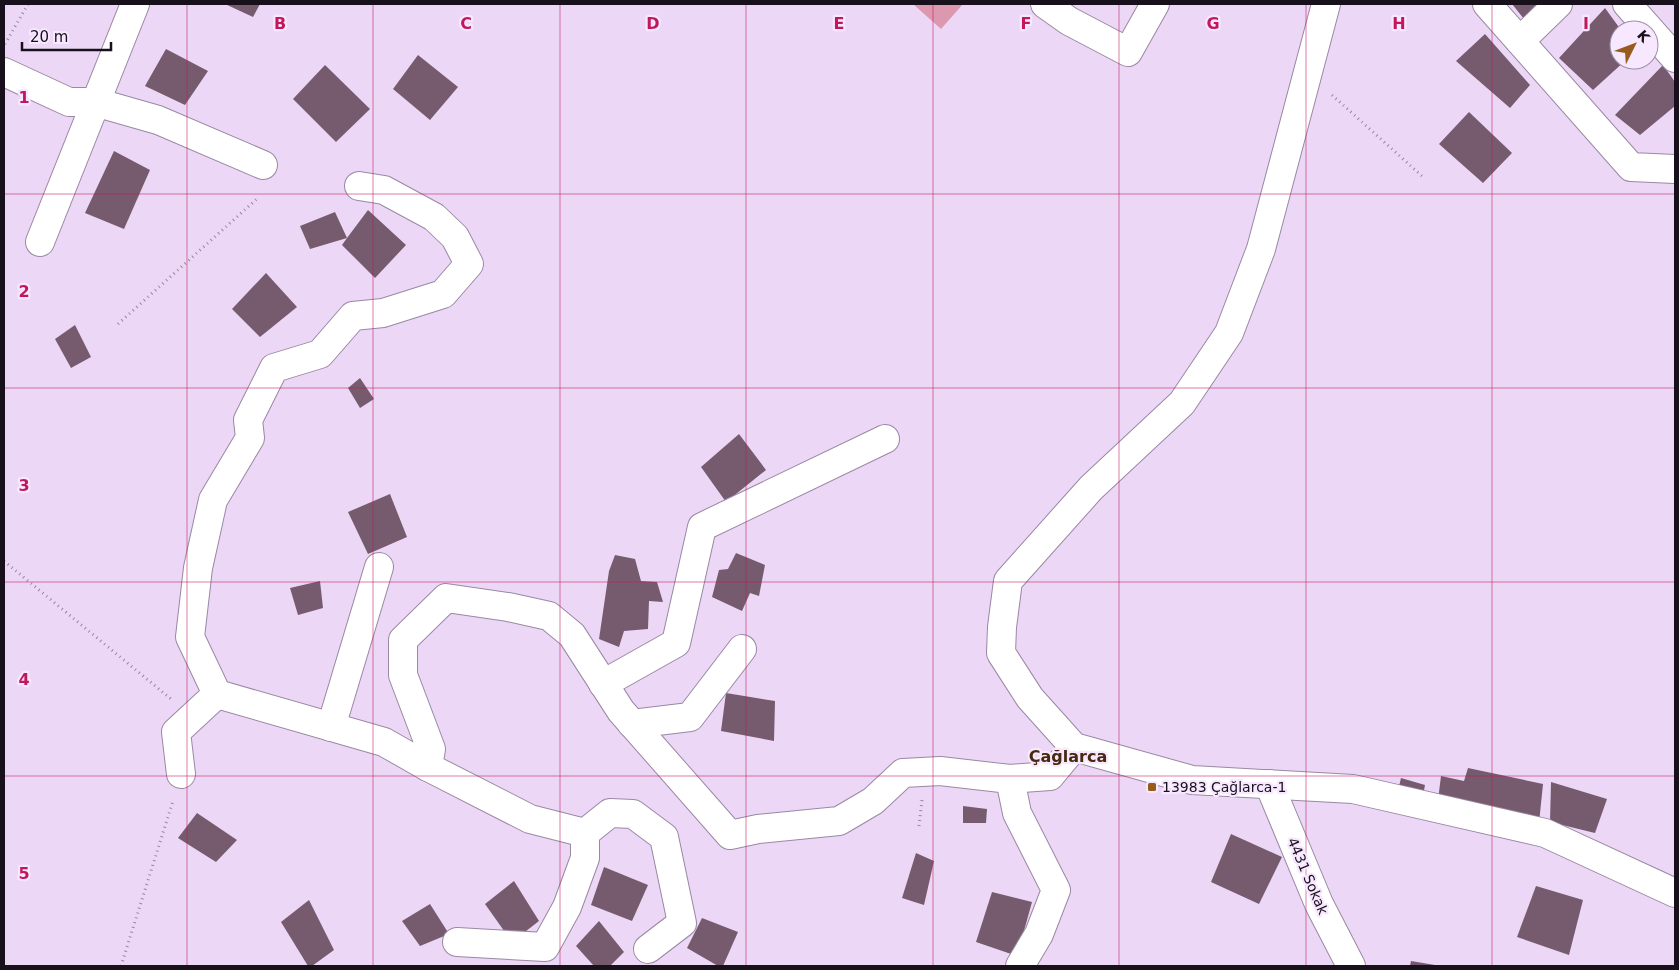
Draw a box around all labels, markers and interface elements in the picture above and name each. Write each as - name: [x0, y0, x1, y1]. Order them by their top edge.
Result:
- text: B: [274, 14, 286, 33]
- text: C: [460, 14, 472, 33]
- text: D: [646, 14, 660, 33]
- text: E: [834, 14, 844, 33]
- text: F: [1021, 14, 1031, 33]
- text: G: [1206, 14, 1220, 33]
- text: H: [1392, 14, 1406, 33]
- text: I: [1583, 14, 1589, 33]
- scale bar: [22, 20, 111, 52]
- north arrow: [1609, 20, 1659, 70]
- text: K: [1634, 27, 1654, 47]
- text: 20 m: [30, 28, 68, 46]
- text: 1: [18, 88, 30, 107]
- text: 2: [18, 282, 30, 301]
- text: 3: [18, 476, 30, 495]
- text: 4: [18, 670, 30, 689]
- district label: Çağlarca: [1029, 747, 1107, 766]
- place label: 13983 Çağlarca-1: [1162, 779, 1286, 795]
- marker: 13983 Çağlarca-1: [1146, 781, 1158, 793]
- street label: 4431 Sokak: [1285, 835, 1332, 918]
- text: 5: [18, 864, 30, 883]

